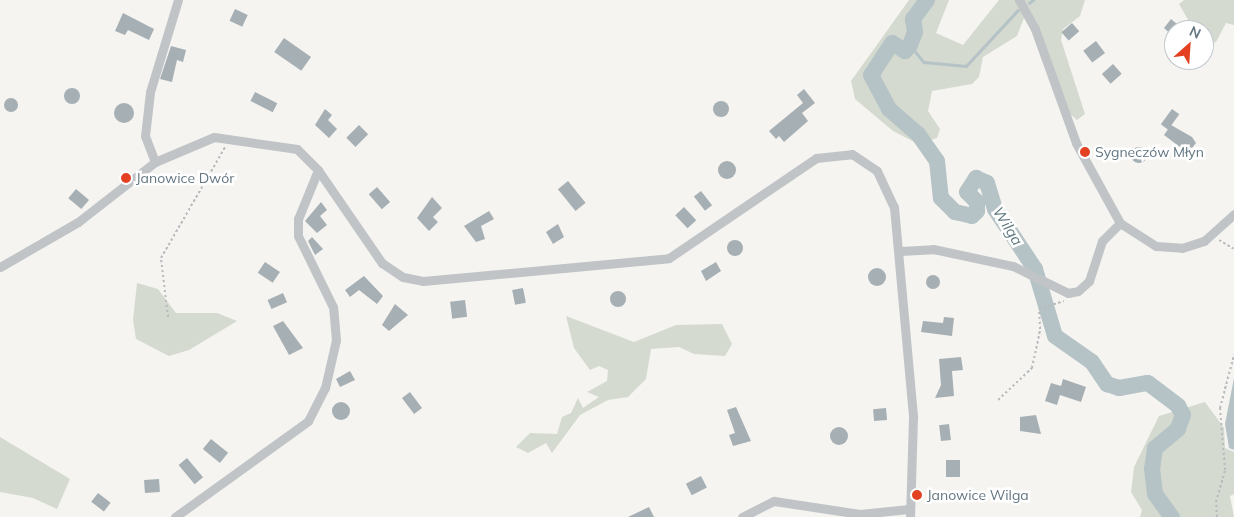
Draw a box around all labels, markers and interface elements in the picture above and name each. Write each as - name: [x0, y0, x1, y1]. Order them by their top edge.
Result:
- north arrow: [1164, 20, 1214, 70]
- text: N: [1186, 22, 1204, 43]
- place label: Sygneczów Młyn: [1095, 144, 1204, 160]
- marker: Sygneczów Młyn: [1079, 146, 1091, 158]
- place label: Janowice Dwór: [136, 170, 234, 186]
- marker: Janowice Dwór: [120, 172, 132, 184]
- water label: Wilga: [989, 203, 1027, 249]
- place label: Janowice Wilga: [927, 487, 1029, 503]
- marker: Janowice Wilga: [911, 489, 923, 501]

